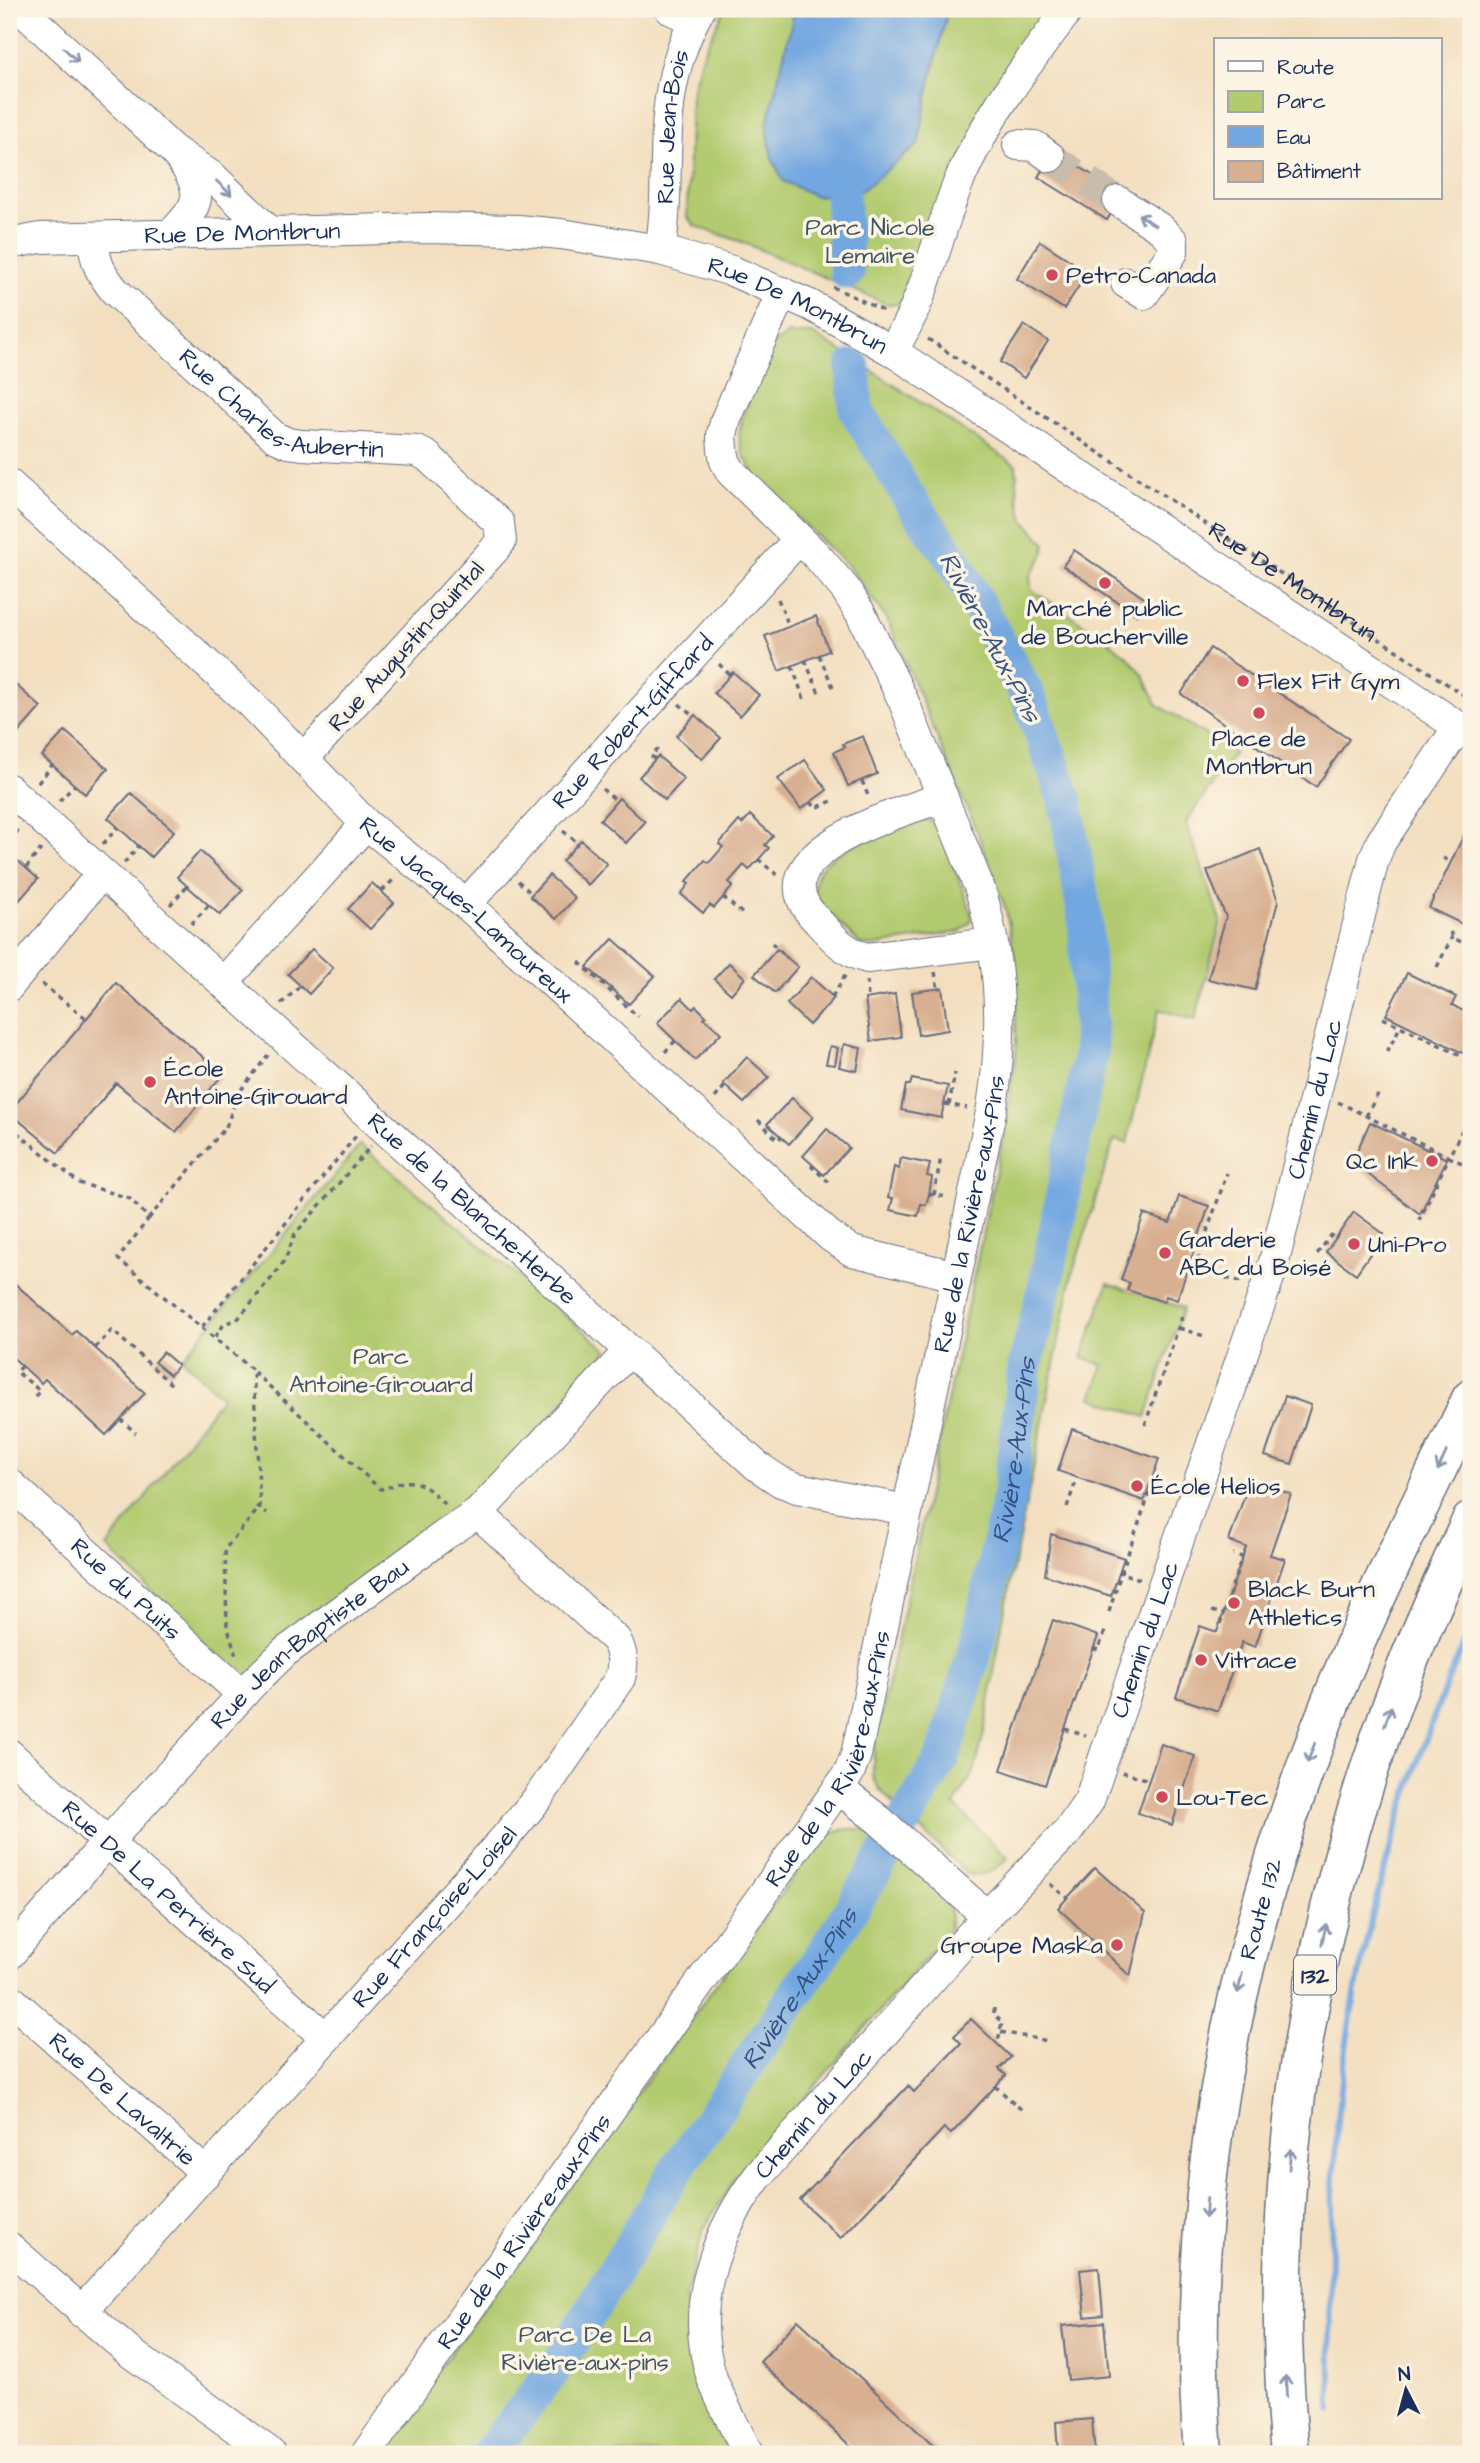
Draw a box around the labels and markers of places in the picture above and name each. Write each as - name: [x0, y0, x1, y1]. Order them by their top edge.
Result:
- place label: Petro-Canada: [1066, 259, 1216, 293]
- marker: Petro-Canada: [1044, 267, 1060, 283]
- marker: Marché public de Boucherville: [1097, 575, 1113, 591]
- place label: Marché public de Boucherville: [1021, 592, 1189, 654]
- place label: Flex Fit Gym: [1257, 665, 1400, 700]
- marker: Flex Fit Gym: [1235, 673, 1251, 689]
- marker: Place de Montbrun: [1251, 705, 1267, 721]
- place label: Place de Montbrun: [1206, 722, 1312, 784]
- place label: École Antoine-Girouard: [164, 1052, 348, 1114]
- marker: École Antoine-Girouard: [142, 1074, 158, 1090]
- place label: Qc Ink: [1346, 1145, 1418, 1179]
- marker: Qc Ink: [1424, 1153, 1440, 1169]
- place label: Garderie ABC du Boisé: [1179, 1223, 1331, 1285]
- place label: Uni-Pro: [1368, 1228, 1447, 1262]
- marker: Uni-Pro: [1346, 1236, 1362, 1252]
- marker: Garderie ABC du Boisé: [1157, 1245, 1173, 1261]
- place label: École Helios: [1151, 1470, 1281, 1504]
- marker: École Helios: [1129, 1478, 1145, 1494]
- place label: Black Burn Athletics: [1248, 1573, 1375, 1635]
- marker: Black Burn Athletics: [1226, 1595, 1242, 1611]
- place label: Vitrace: [1215, 1644, 1297, 1678]
- marker: Vitrace: [1193, 1652, 1209, 1668]
- place label: Lou-Tec: [1176, 1781, 1269, 1815]
- marker: Lou-Tec: [1154, 1789, 1170, 1805]
- place label: Groupe Maska: [940, 1929, 1103, 1963]
- marker: Groupe Maska: [1109, 1937, 1125, 1953]

